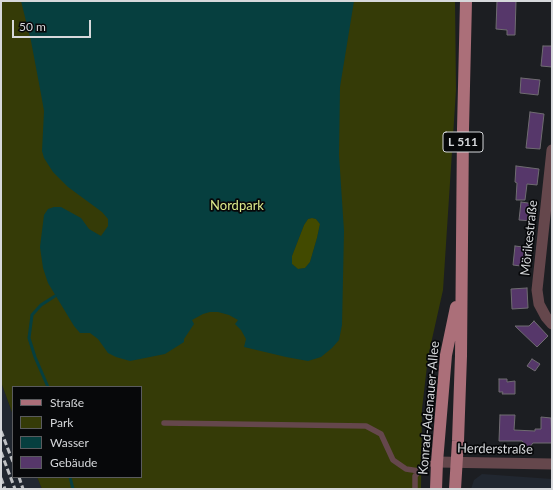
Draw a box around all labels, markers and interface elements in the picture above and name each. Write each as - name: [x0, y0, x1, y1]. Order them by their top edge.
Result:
- scale bar: [14, 12, 93, 38]
- text: 50 m: [19, 19, 46, 34]
- road number: L 511: [443, 132, 483, 152]
- park label: Nordpark: [210, 198, 264, 214]
- street label: Mörikestraße: [517, 199, 541, 277]
- street label: Konrad-Adenauer-Allee: [415, 340, 443, 476]
- legend: [12, 386, 142, 478]
- text: Straße: [50, 395, 84, 410]
- text: Park: [50, 415, 73, 430]
- text: Wasser: [50, 435, 89, 450]
- street label: Herderstraße: [457, 441, 533, 457]
- text: Gebäude: [50, 455, 97, 470]

